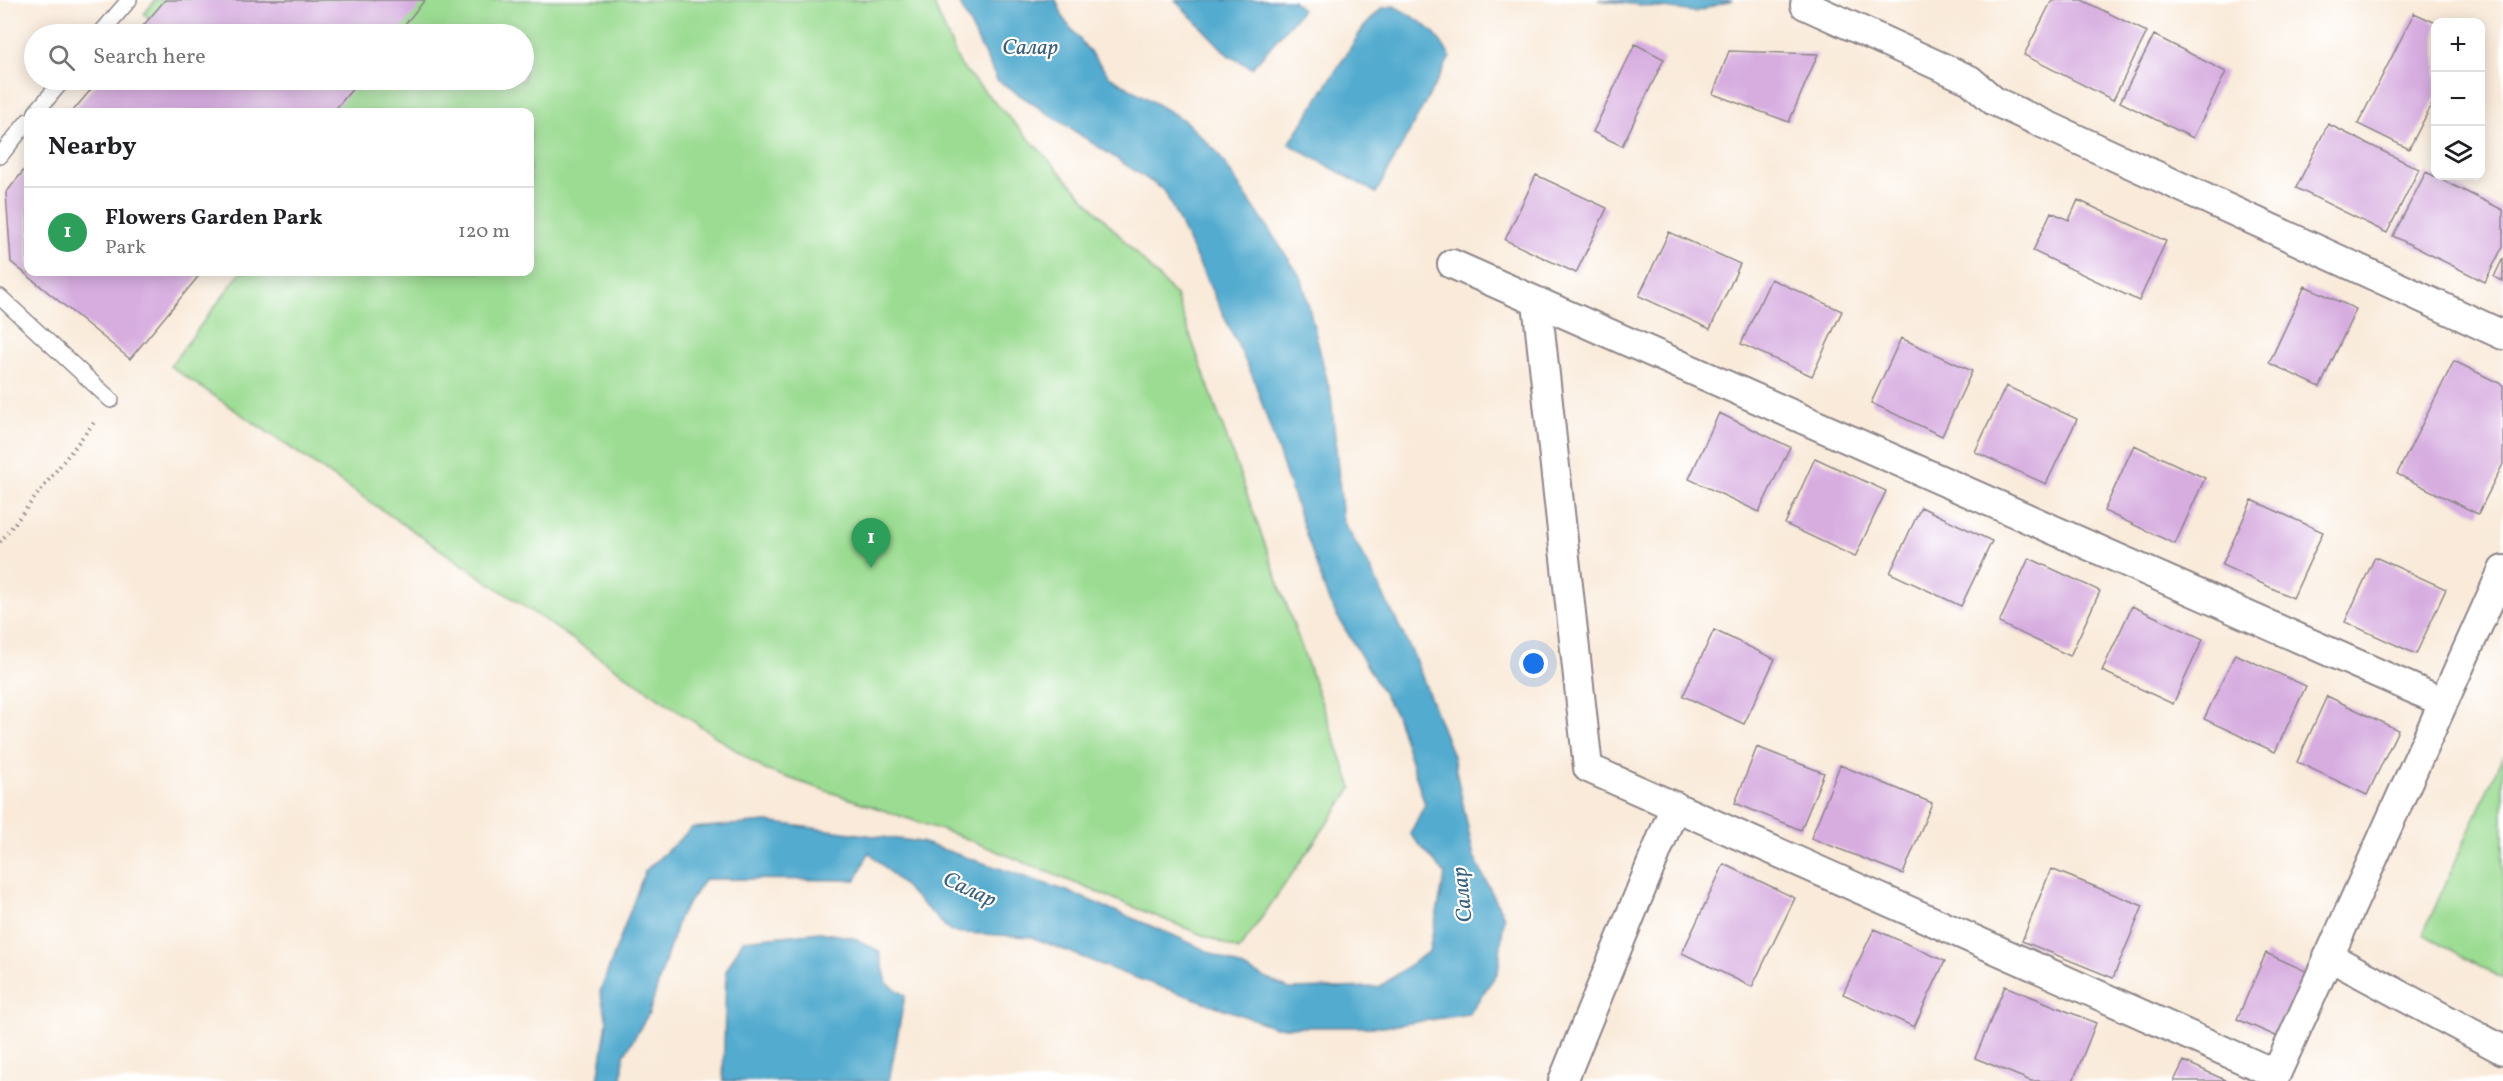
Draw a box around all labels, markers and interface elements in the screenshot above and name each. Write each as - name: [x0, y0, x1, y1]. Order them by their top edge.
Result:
- map controls: [2431, 18, 2485, 180]
- button: +: [2431, 18, 2485, 72]
- search box: [24, 24, 534, 90]
- water label: Салар: [1002, 33, 1058, 64]
- icon: search: [45, 41, 78, 74]
- text: Search here: [93, 42, 206, 73]
- button: −: [2431, 72, 2485, 126]
- button: layers: [2431, 126, 2485, 180]
- text: Nearby: [48, 129, 137, 165]
- text: Flowers Garden Park: [105, 203, 322, 234]
- text: 1: [63, 218, 72, 246]
- text: 120 m: [458, 218, 510, 246]
- text: Park: [105, 234, 146, 262]
- pin: 1: [852, 518, 890, 568]
- your location: [1519, 649, 1548, 678]
- water label: Салар: [937, 864, 1001, 916]
- water label: Салар: [1445, 865, 1482, 924]

